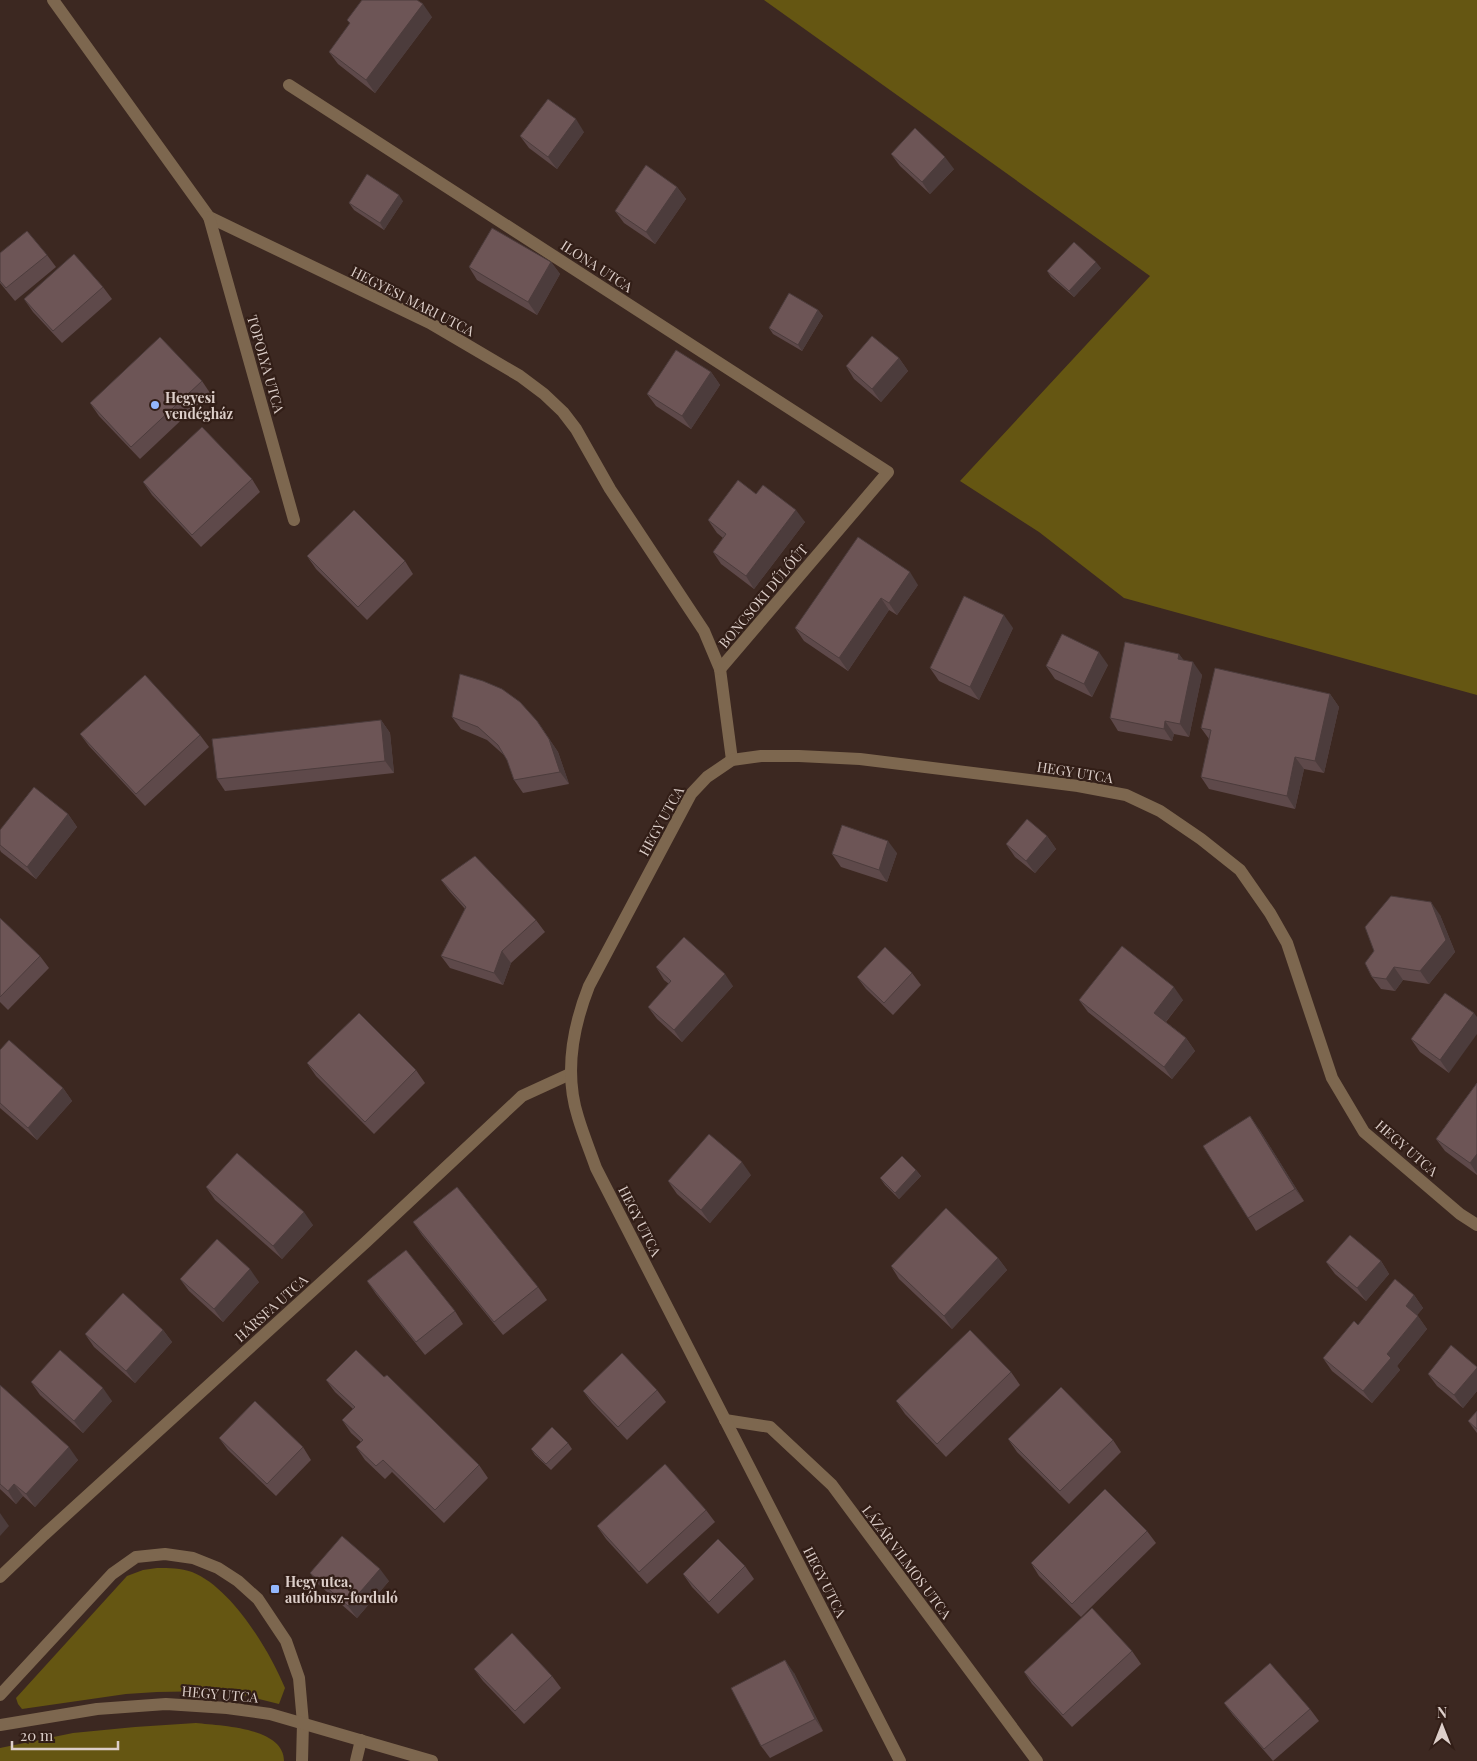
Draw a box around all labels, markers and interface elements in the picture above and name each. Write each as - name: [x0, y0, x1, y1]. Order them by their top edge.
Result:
- street label: ILONA UTCA: [557, 236, 637, 296]
- street label: HEGYESI MARI UTCA: [348, 262, 478, 340]
- street label: TOPOLYA UTCA: [243, 313, 289, 415]
- place label: Hegyesi vendégház: [164, 388, 233, 423]
- marker: Hegyesi vendégház: [149, 399, 161, 411]
- street label: BONCSOKI DŰLŐÚT: [714, 540, 812, 652]
- street label: HEGY UTCA: [1035, 757, 1115, 787]
- street label: HEGY UTCA: [634, 783, 688, 859]
- street label: HEGY UTCA: [1372, 1116, 1442, 1181]
- street label: HEGY UTCA: [614, 1182, 666, 1260]
- street label: HÁRSFA UTCA: [230, 1270, 312, 1346]
- street label: LÁZÁR VILMOS UTCA: [858, 1501, 956, 1623]
- street label: HEGY UTCA: [799, 1543, 851, 1621]
- place label: Hegy utca, autóbusz-forduló: [285, 1572, 398, 1607]
- marker: Hegy utca, autóbusz-forduló: [269, 1583, 281, 1595]
- street label: HEGY UTCA: [181, 1681, 259, 1707]
- north arrow: [1417, 1701, 1467, 1751]
- text: N: [1437, 1703, 1447, 1722]
- scale bar: [12, 1718, 119, 1750]
- text: 20 m: [20, 1725, 54, 1745]

